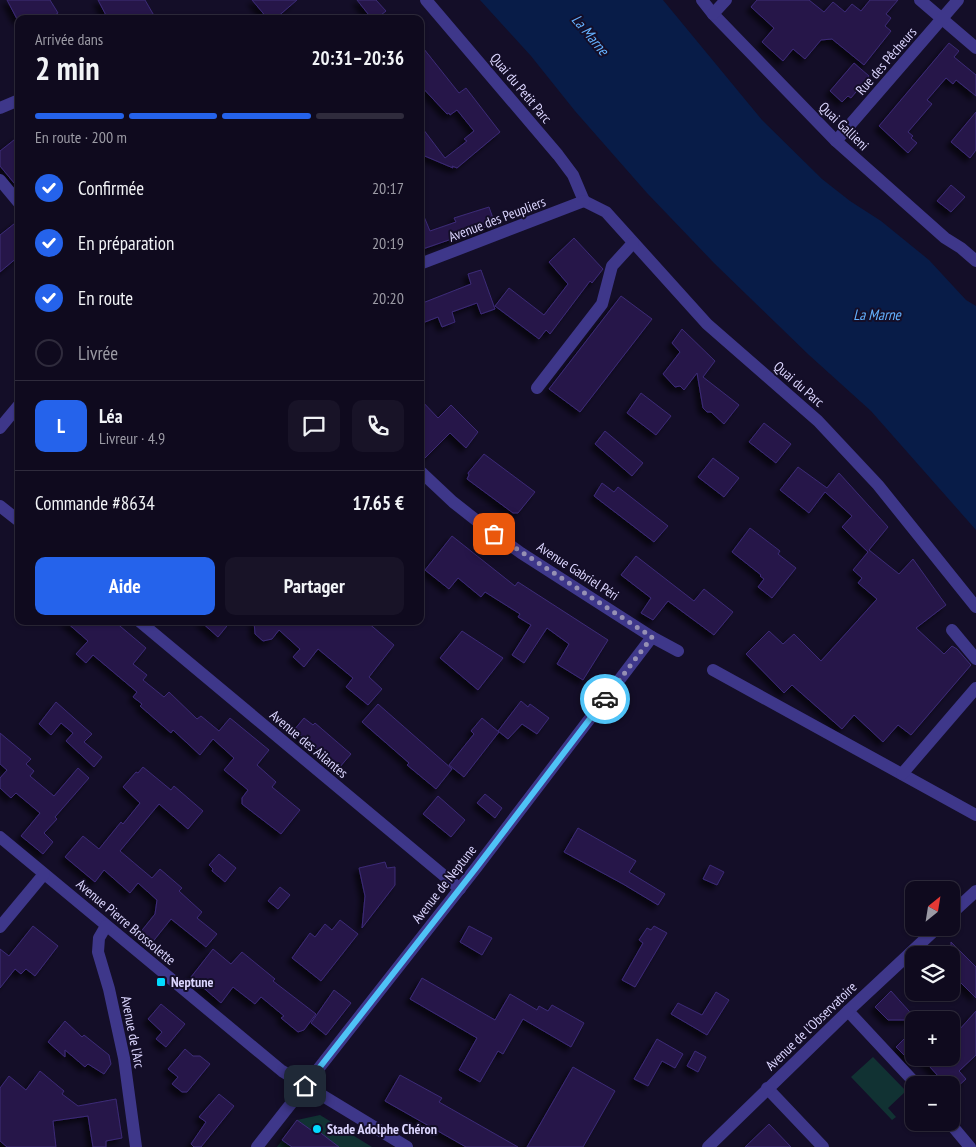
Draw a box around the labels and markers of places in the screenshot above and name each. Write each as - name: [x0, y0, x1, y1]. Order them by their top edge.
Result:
- pin: [473, 513, 515, 555]
- place label: Neptune: [171, 973, 213, 991]
- marker: Neptune: [155, 976, 167, 988]
- pin: [284, 1065, 326, 1107]
- place label: Stade Adolphe Chéron: [327, 1120, 437, 1138]
- marker: Stade Adolphe Chéron: [311, 1123, 323, 1135]

